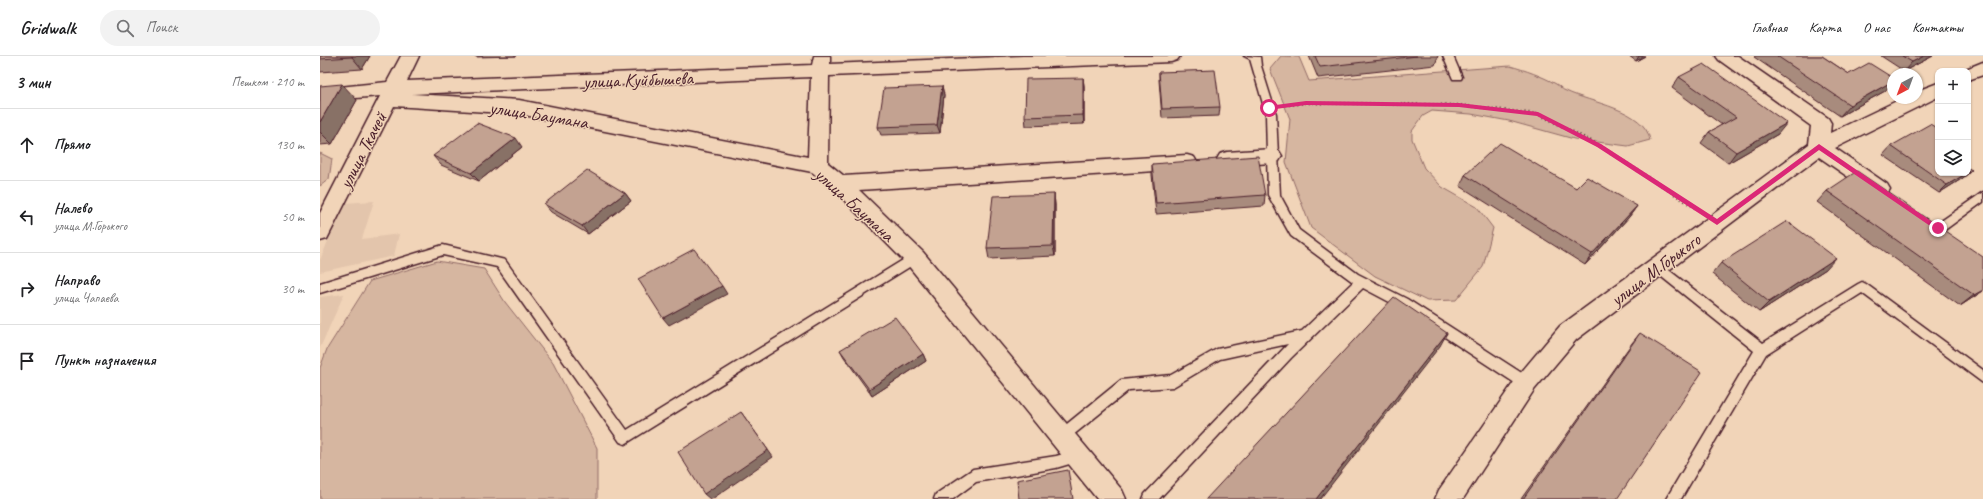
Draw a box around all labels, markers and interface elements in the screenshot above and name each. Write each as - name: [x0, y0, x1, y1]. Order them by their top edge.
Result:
- search box: [100, 10, 380, 46]
- text: Gridwalk: [20, 16, 76, 40]
- icon: search: [114, 17, 136, 39]
- text: Поиск: [146, 18, 177, 37]
- text: Главная: [1752, 19, 1787, 36]
- text: Карта: [1809, 19, 1841, 36]
- text: О нас: [1863, 19, 1890, 36]
- text: Контакты: [1912, 19, 1963, 36]
- street label: улица Куйбышева: [582, 66, 695, 94]
- north arrow: [1887, 68, 1923, 104]
- map controls: [1935, 68, 1971, 176]
- button: +: [1935, 68, 1971, 104]
- text: 3 мин: [16, 72, 51, 93]
- text: Пешком · 210 m: [231, 74, 304, 90]
- street label: улица Баумана: [487, 95, 591, 135]
- route start: [1260, 99, 1278, 117]
- button: −: [1935, 104, 1971, 140]
- street label: улица Ткачей: [333, 107, 393, 194]
- icon: ahead: [16, 134, 38, 156]
- text: Прямо: [54, 135, 90, 154]
- text: 130 m: [276, 137, 304, 153]
- button: layers: [1935, 140, 1971, 176]
- street label: улица Баумана: [809, 162, 901, 248]
- text: Налево: [54, 199, 92, 218]
- icon: left: [16, 206, 38, 228]
- text: 50 m: [282, 209, 304, 225]
- text: улица М.Горького: [54, 218, 127, 234]
- route end: [1929, 219, 1947, 237]
- street label: улица М.Горького: [1605, 227, 1706, 312]
- text: Направо: [54, 271, 100, 290]
- icon: right: [16, 278, 38, 300]
- text: 30 m: [282, 281, 304, 297]
- text: улица Чапаева: [54, 290, 119, 306]
- icon: arrive: [16, 350, 38, 372]
- text: Пункт назначения: [54, 351, 156, 370]

